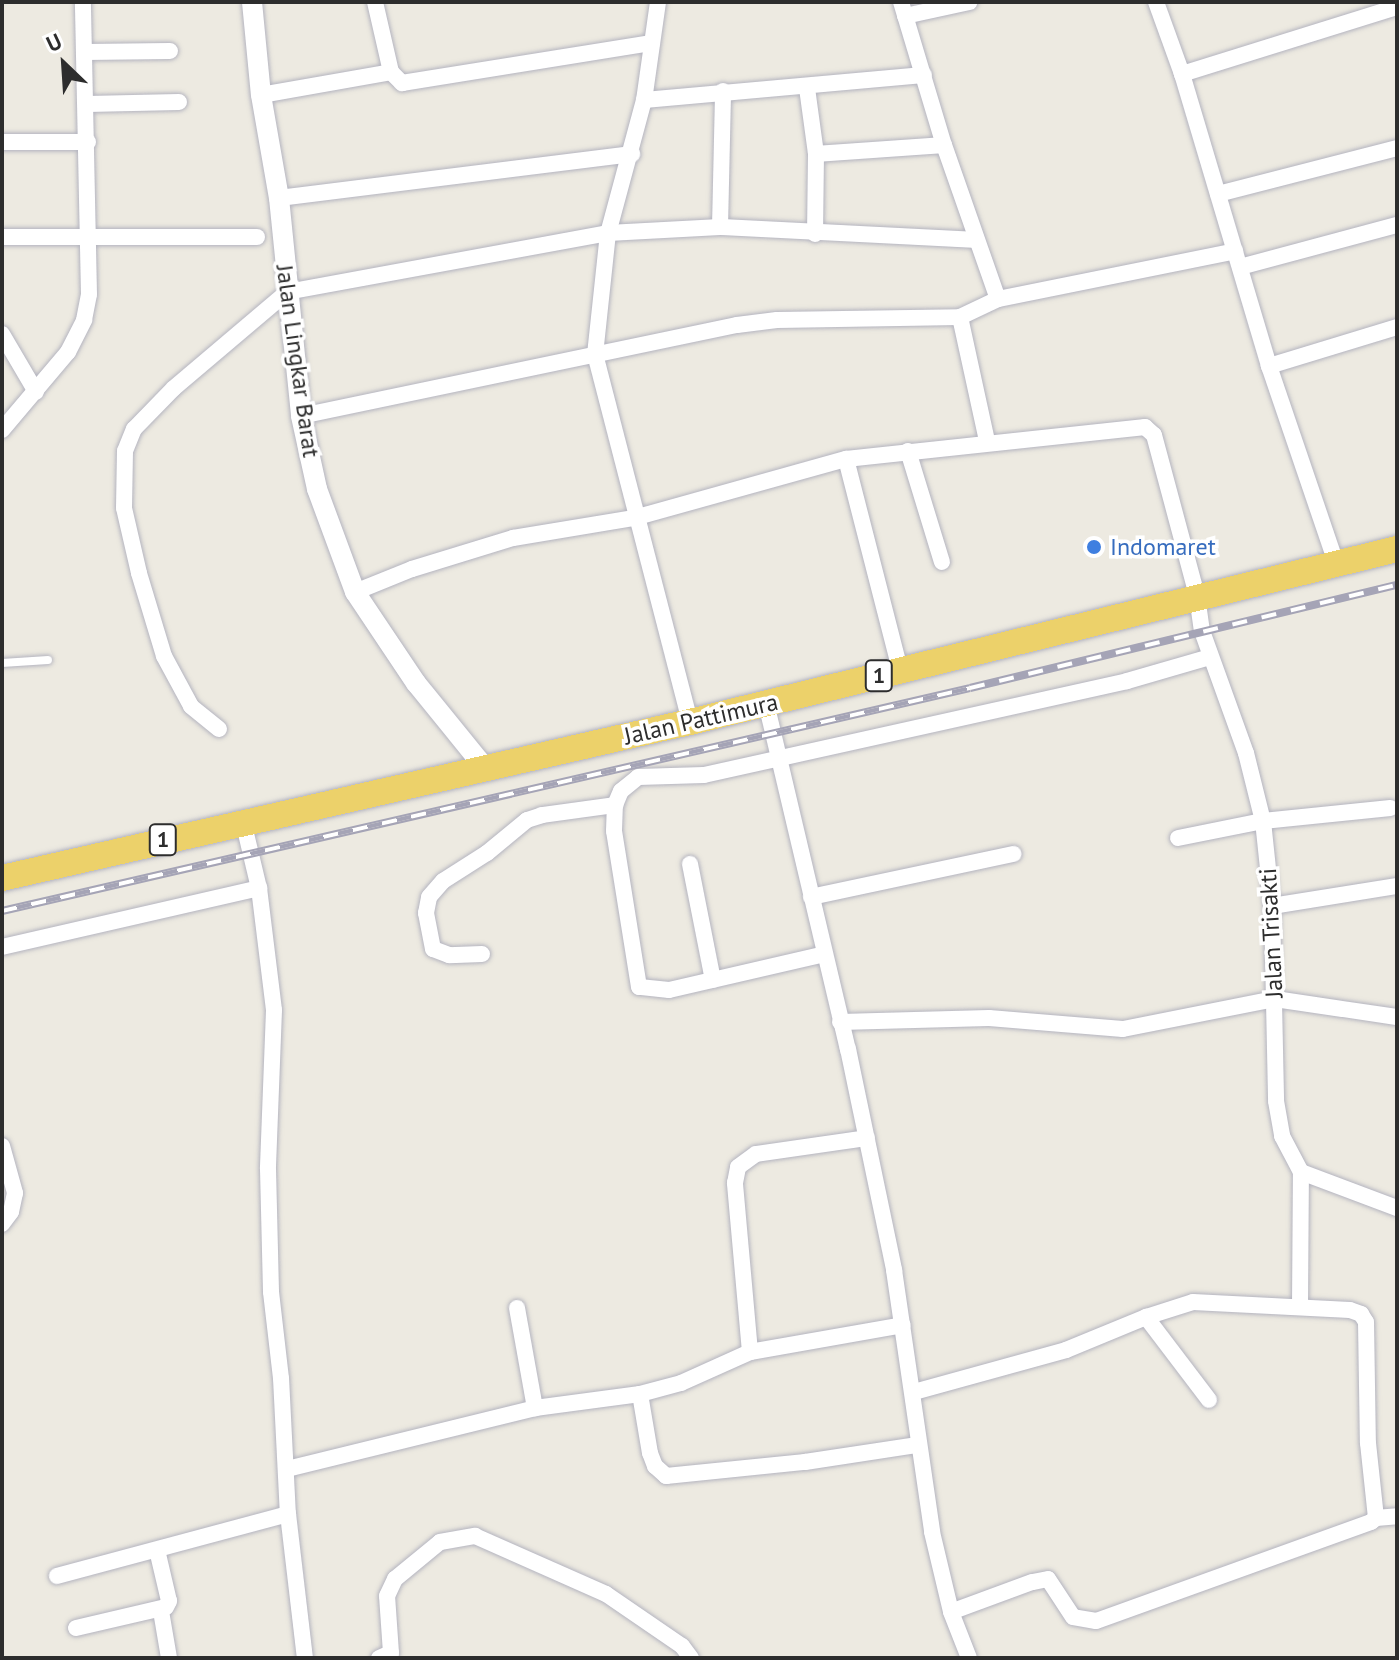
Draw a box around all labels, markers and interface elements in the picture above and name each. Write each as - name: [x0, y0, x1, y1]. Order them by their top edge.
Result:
- north arrow: [24, 24, 104, 104]
- text: U: [42, 27, 66, 58]
- street label: Jalan Lingkar Barat: [270, 263, 326, 459]
- place label: Indomaret: [1110, 533, 1216, 561]
- marker: Indomaret: [1085, 538, 1103, 556]
- road number: 1: [863, 658, 895, 694]
- street label: Jalan Pattimura: [621, 687, 781, 751]
- road number: 1: [147, 822, 179, 858]
- street label: Jalan Trisakti: [1253, 867, 1289, 999]

